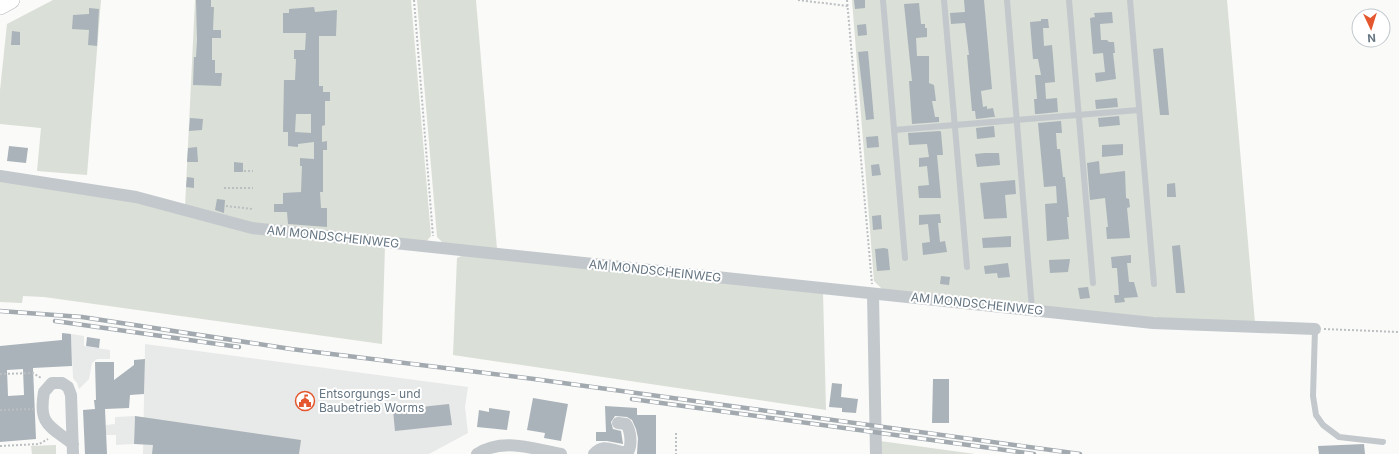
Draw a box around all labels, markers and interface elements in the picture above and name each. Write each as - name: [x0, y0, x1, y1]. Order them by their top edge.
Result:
- north arrow: [1351, 8, 1391, 48]
- text: N: [1367, 31, 1376, 45]
- street label: AM MONDSCHEINWEG: [266, 222, 400, 251]
- street label: AM MONDSCHEINWEG: [588, 256, 722, 285]
- street label: AM MONDSCHEINWEG: [910, 289, 1044, 318]
- place label: Entsorgungs- und Baubetrieb Worms: [319, 386, 424, 415]
- public building icon: Entsorgungs- und Baubetrieb Worms: [294, 390, 316, 412]

